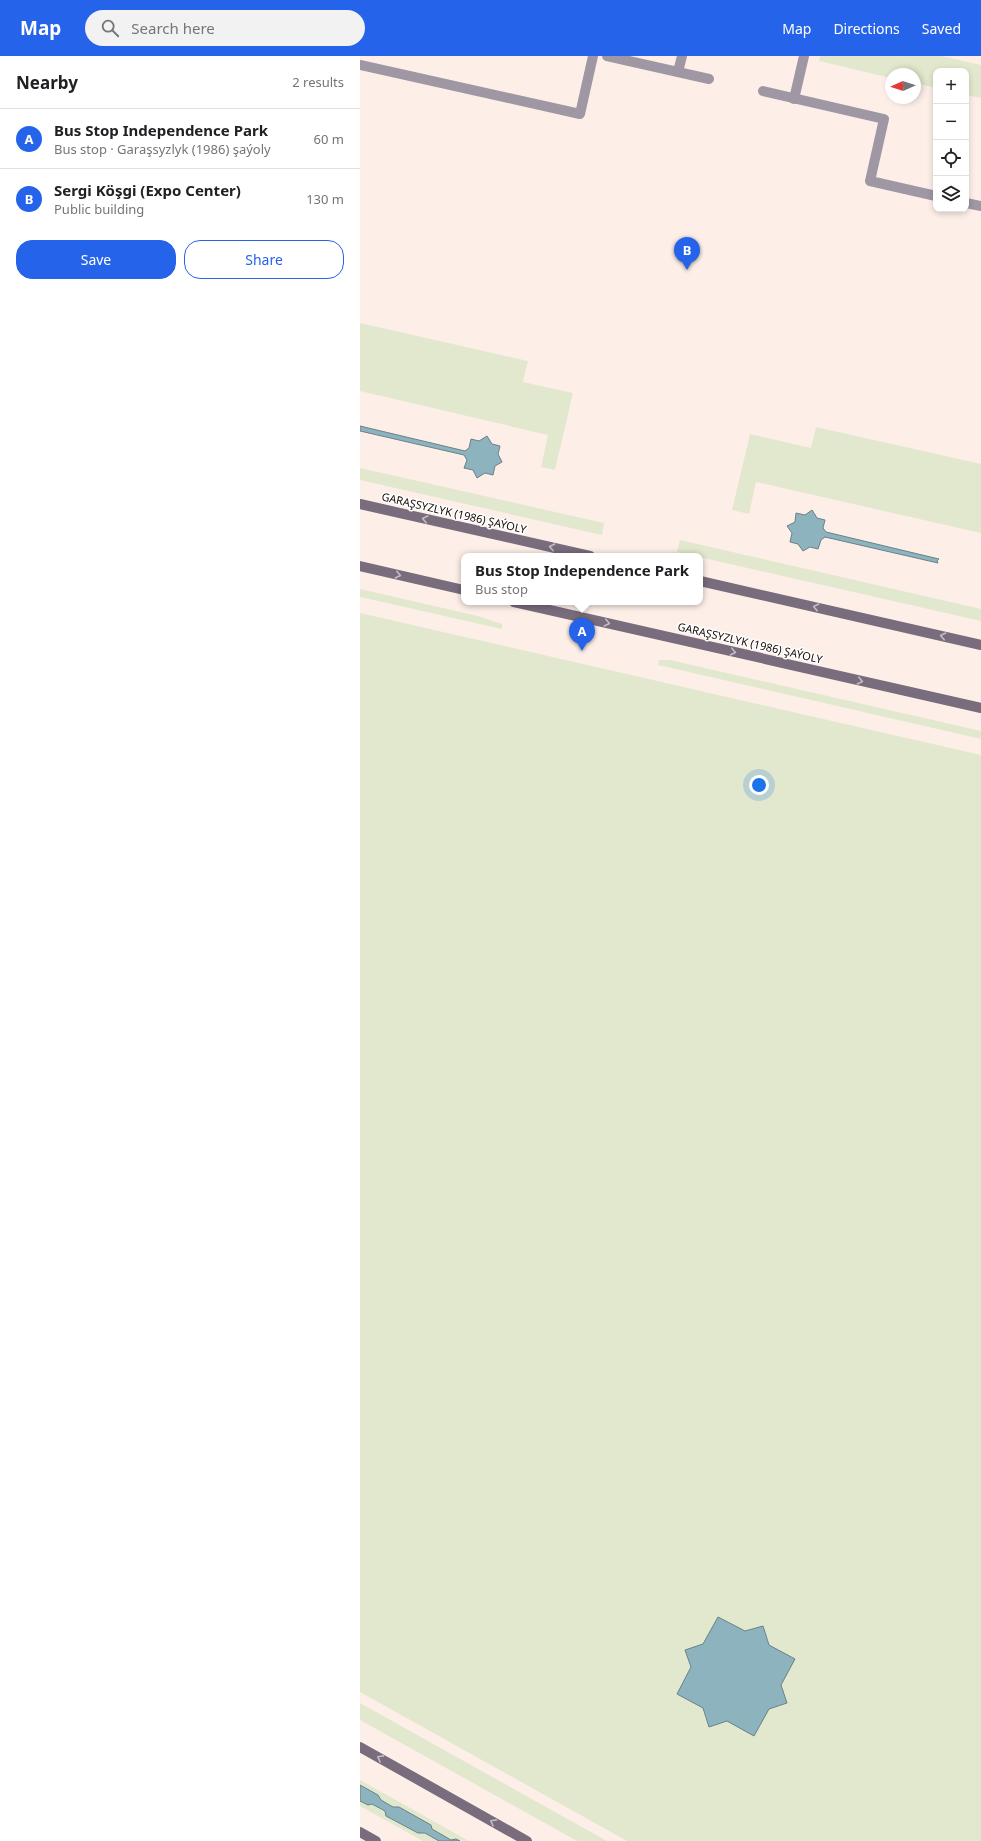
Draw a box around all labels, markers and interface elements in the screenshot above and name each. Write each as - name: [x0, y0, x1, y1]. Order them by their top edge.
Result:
- search box: [85, 10, 365, 46]
- text: Map: [20, 15, 61, 41]
- icon: search: [99, 17, 121, 39]
- text: Search here: [131, 18, 215, 38]
- text: Map: [782, 19, 811, 38]
- text: Directions: [833, 19, 900, 38]
- text: Saved: [922, 19, 961, 38]
- north arrow: [885, 68, 921, 104]
- map controls: [933, 68, 969, 212]
- button: +: [933, 68, 969, 104]
- text: Nearby: [16, 71, 78, 94]
- text: 2 results: [292, 73, 344, 91]
- button: −: [933, 104, 969, 140]
- text: Bus Stop Independence Park: [54, 120, 268, 140]
- text: A: [25, 130, 34, 148]
- text: 60 m: [314, 130, 344, 148]
- text: Bus stop · Garaşsyzlyk (1986) şaýoly: [54, 140, 271, 158]
- button: locate: [933, 140, 969, 176]
- button: layers: [933, 176, 969, 212]
- text: Sergi Köşgi (Expo Center): [54, 180, 241, 200]
- text: B: [25, 190, 33, 208]
- text: 130 m: [306, 190, 344, 208]
- text: Public building: [54, 200, 144, 218]
- pin: B: [674, 237, 700, 270]
- button: Save: [16, 240, 176, 279]
- button: Share: [184, 240, 344, 279]
- street label: GARAŞSYZLYK (1986) ŞAÝOLY: [380, 489, 529, 537]
- one-way arrow: [422, 515, 428, 523]
- one-way arrow: [548, 544, 555, 552]
- popup: [461, 553, 703, 605]
- text: Bus Stop Independence Park: [475, 560, 689, 580]
- one-way arrow: [395, 571, 401, 579]
- text: Bus stop: [475, 580, 528, 598]
- one-way arrow: [813, 604, 819, 612]
- pin: A: [569, 618, 595, 651]
- one-way arrow: [603, 618, 610, 627]
- street label: GARAŞSYZLYK (1986) ŞAÝOLY: [676, 619, 825, 667]
- one-way arrow: [940, 633, 946, 641]
- one-way arrow: [730, 647, 737, 655]
- one-way arrow: [857, 676, 863, 684]
- your location: [749, 775, 769, 795]
- one-way arrow: [377, 1756, 384, 1763]
- one-way arrow: [490, 1819, 497, 1826]

